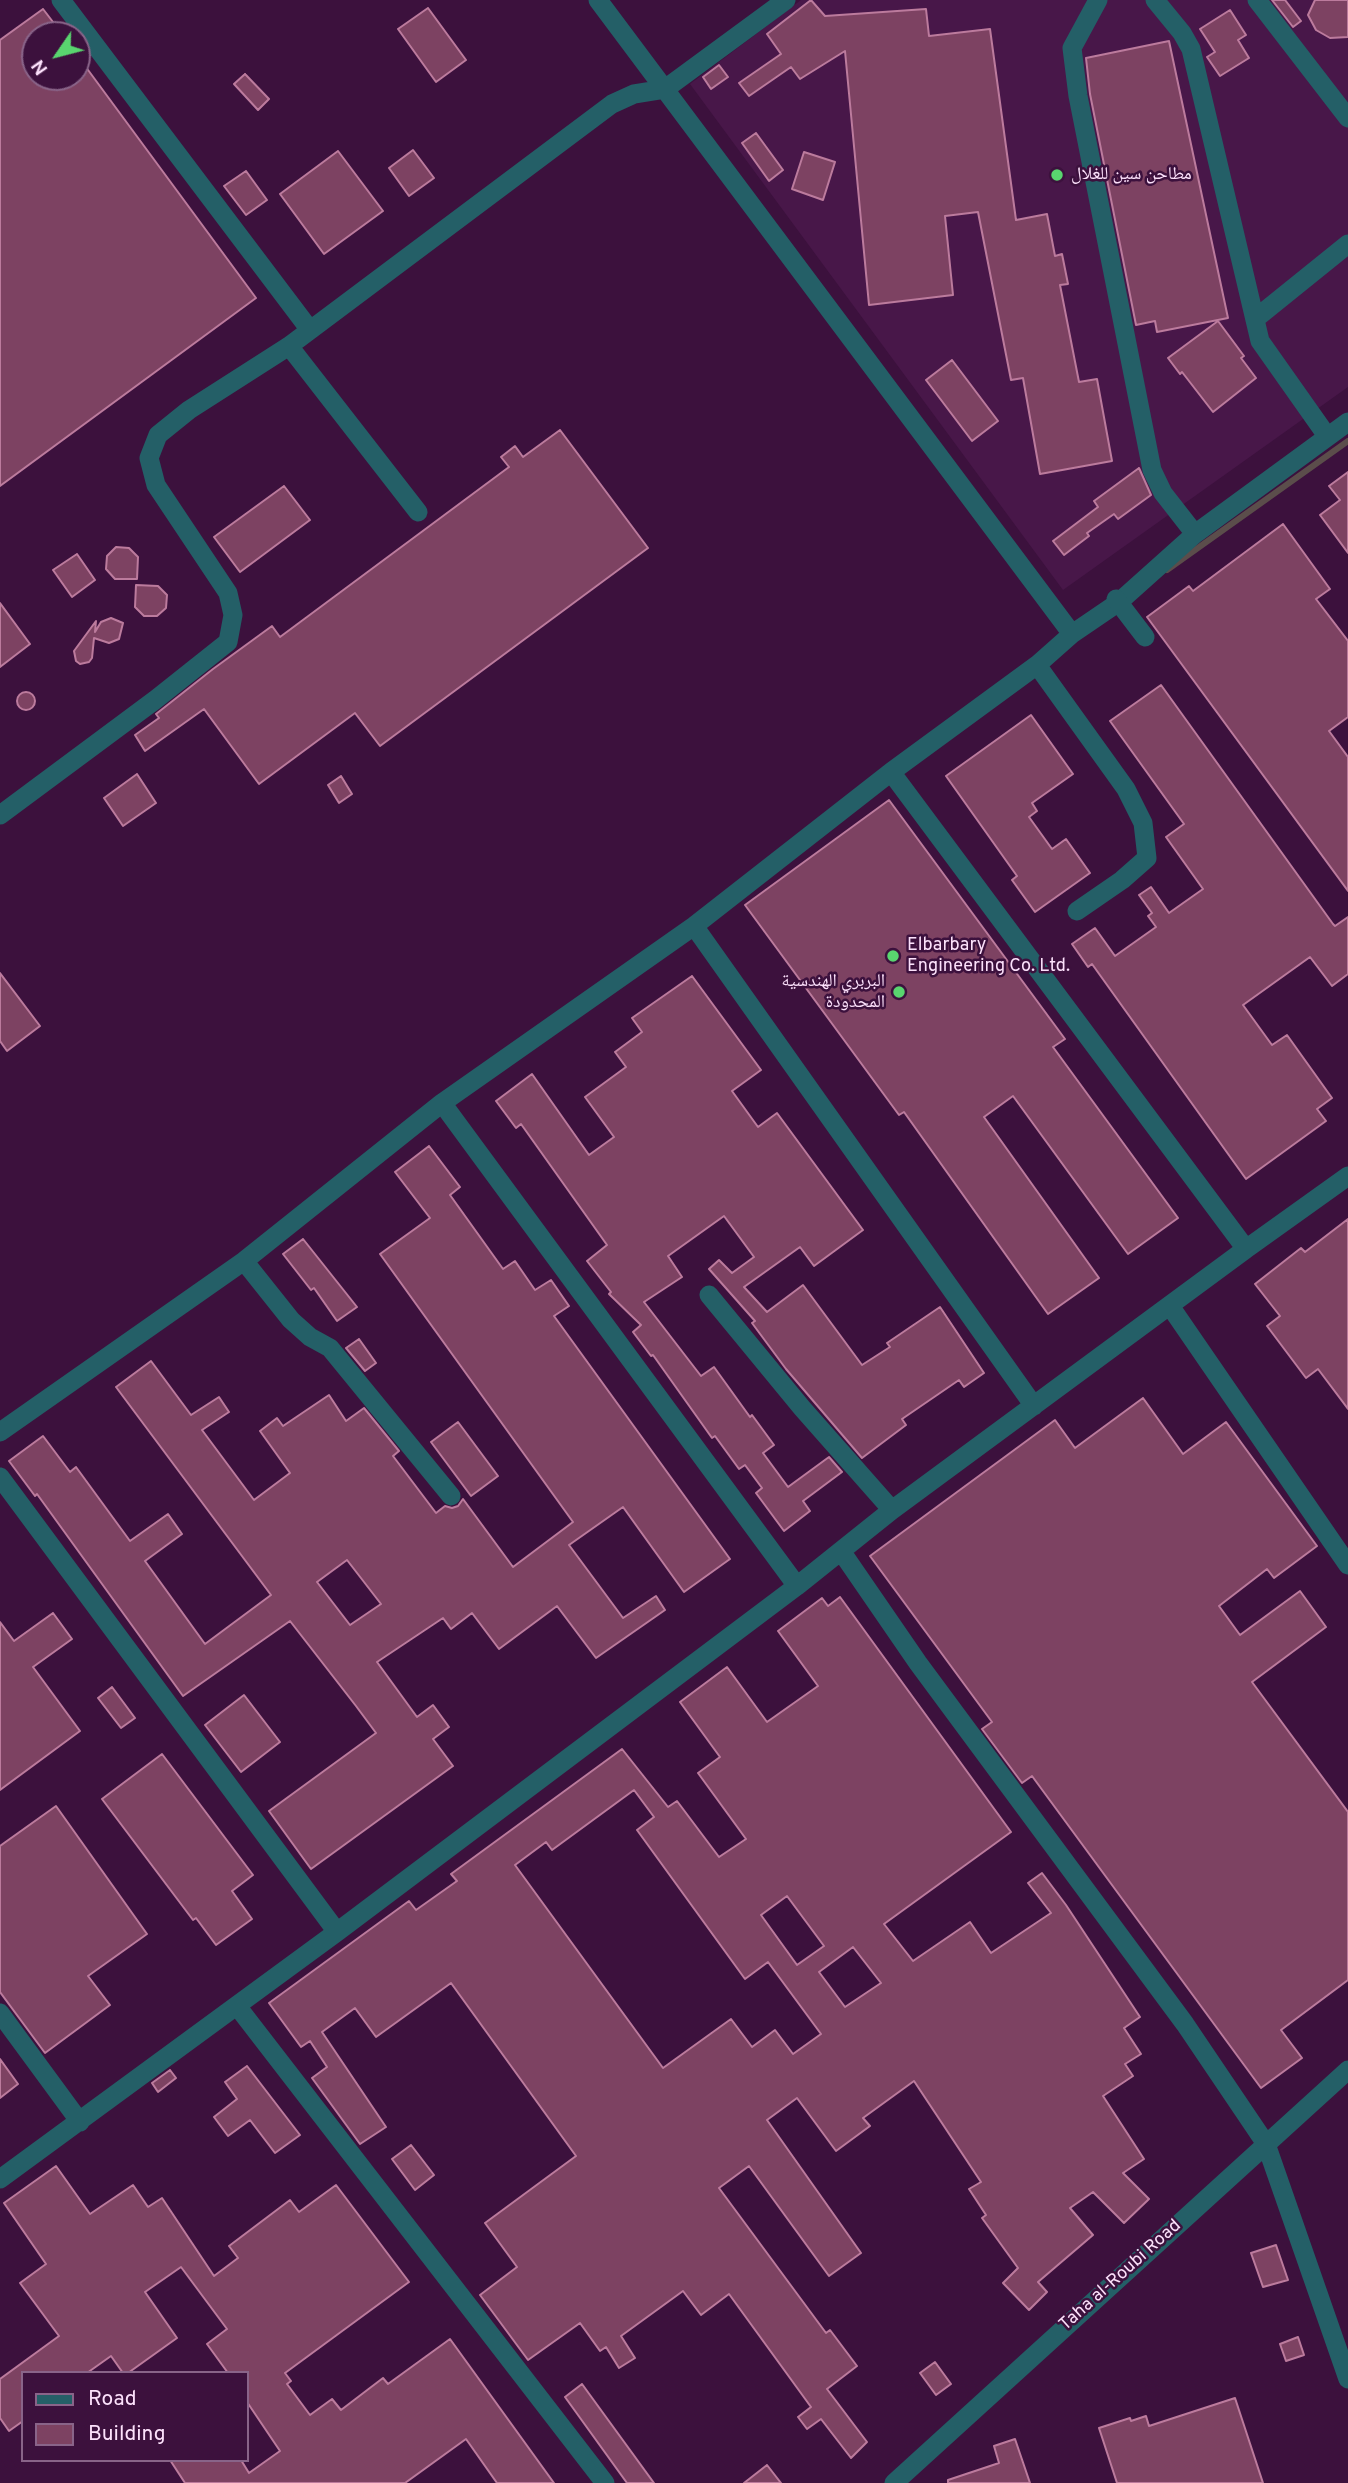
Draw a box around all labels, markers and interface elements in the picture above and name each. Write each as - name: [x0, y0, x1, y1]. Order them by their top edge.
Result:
- north arrow: [21, 21, 91, 91]
- text: N: [27, 54, 54, 79]
- place label: مطاحن سين للغلال: [1071, 164, 1192, 186]
- marker: مطاحن سين للغلال: [1049, 167, 1065, 183]
- place label: Elbarbary Engineering Co. Ltd.: [907, 935, 1070, 978]
- marker: Elbarbary Engineering Co. Ltd.: [885, 948, 901, 964]
- place label: البربري الهندسية المحدودة: [782, 971, 885, 1014]
- marker: البربري الهندسية المحدودة: [891, 984, 907, 1000]
- street label: Taha al-Roubi Road: [1056, 2216, 1186, 2336]
- legend: [21, 2371, 248, 2462]
- text: Road: [88, 2386, 137, 2413]
- text: Building: [88, 2421, 166, 2448]

